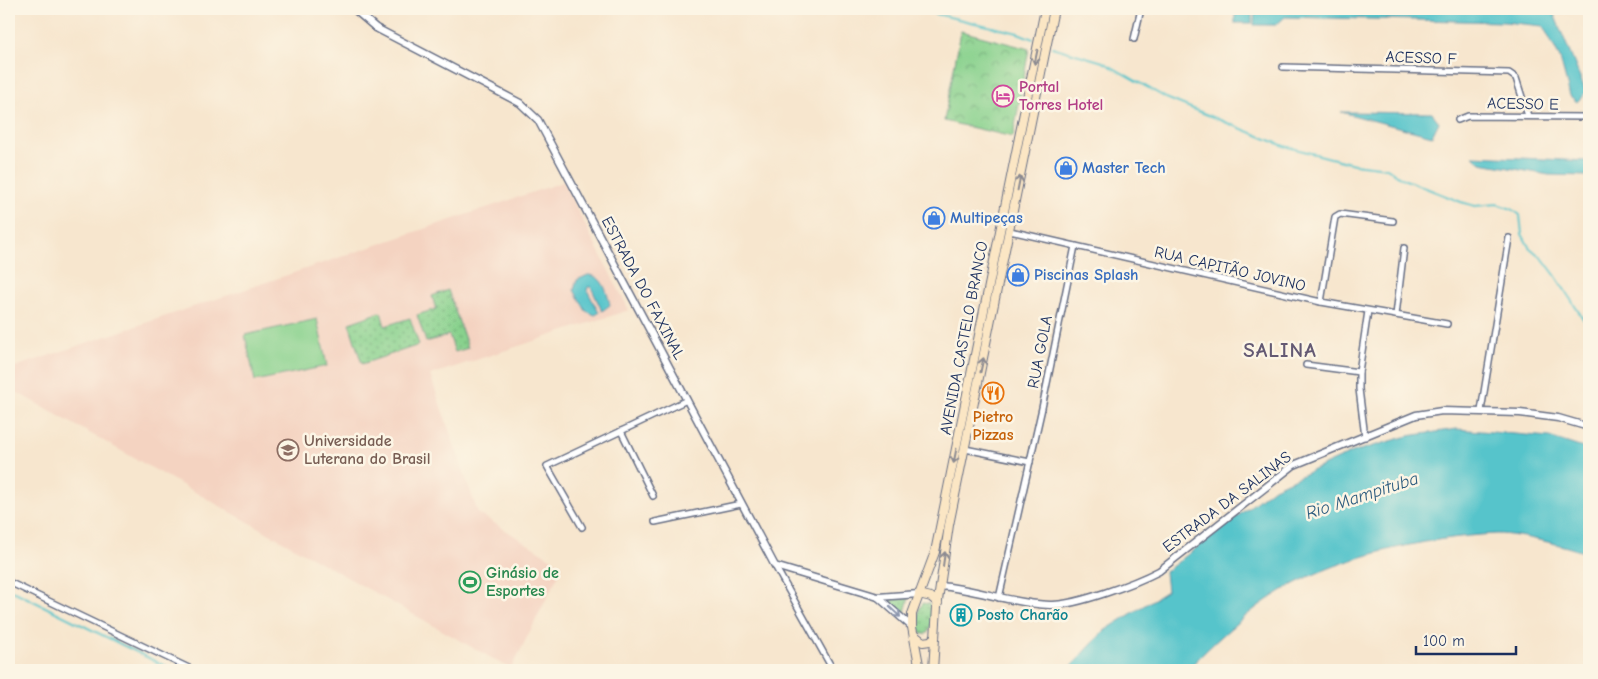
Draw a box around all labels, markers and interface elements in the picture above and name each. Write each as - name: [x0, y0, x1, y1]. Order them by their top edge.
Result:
- one-way arrow: [1031, 48, 1040, 64]
- street label: ACESSO F: [1385, 48, 1458, 68]
- place label: Portal Torres Hotel: [1019, 78, 1103, 114]
- hotel icon: Portal Torres Hotel: [991, 84, 1015, 108]
- street label: ACESSO E: [1487, 94, 1559, 114]
- shop icon: Master Tech: [1054, 156, 1078, 180]
- place label: Master Tech: [1082, 159, 1166, 177]
- one-way arrow: [1015, 176, 1025, 192]
- shop icon: Multipeças: [922, 206, 946, 230]
- place label: Multipeças: [950, 209, 1023, 227]
- street label: ESTRADA DO FAXINAL: [598, 213, 688, 363]
- street label: AVENIDA CASTELO BRANCO: [936, 240, 992, 436]
- street label: RUA CAPITÃO JOVINO: [1153, 243, 1307, 295]
- shop icon: Piscinas Splash: [1006, 263, 1030, 287]
- place label: Piscinas Splash: [1034, 266, 1138, 284]
- street label: RUA GOLA: [1024, 314, 1056, 390]
- district label: SALINA: [1243, 338, 1317, 362]
- one-way arrow: [978, 358, 987, 374]
- restaurant icon: Pietro Pizzas: [981, 381, 1005, 405]
- place label: Pietro Pizzas: [972, 408, 1014, 444]
- place label: Universidade Luterana do Brasil: [304, 432, 430, 468]
- school or university icon: Universidade Luterana do Brasil: [276, 438, 300, 462]
- one-way arrow: [949, 448, 959, 464]
- street label: ESTRADA DA SALINAS: [1159, 448, 1295, 556]
- water label: Rio Mampituba: [1303, 468, 1421, 524]
- one-way arrow: [939, 551, 949, 567]
- place label: Ginásio de Esportes: [486, 564, 559, 600]
- sports icon: Ginásio de Esportes: [458, 570, 482, 594]
- building icon: Posto Charão: [949, 603, 973, 627]
- one-way arrow: [888, 606, 901, 618]
- place label: Posto Charão: [977, 606, 1068, 624]
- scale bar: [1416, 624, 1516, 656]
- text: 100 m: [1423, 632, 1465, 650]

